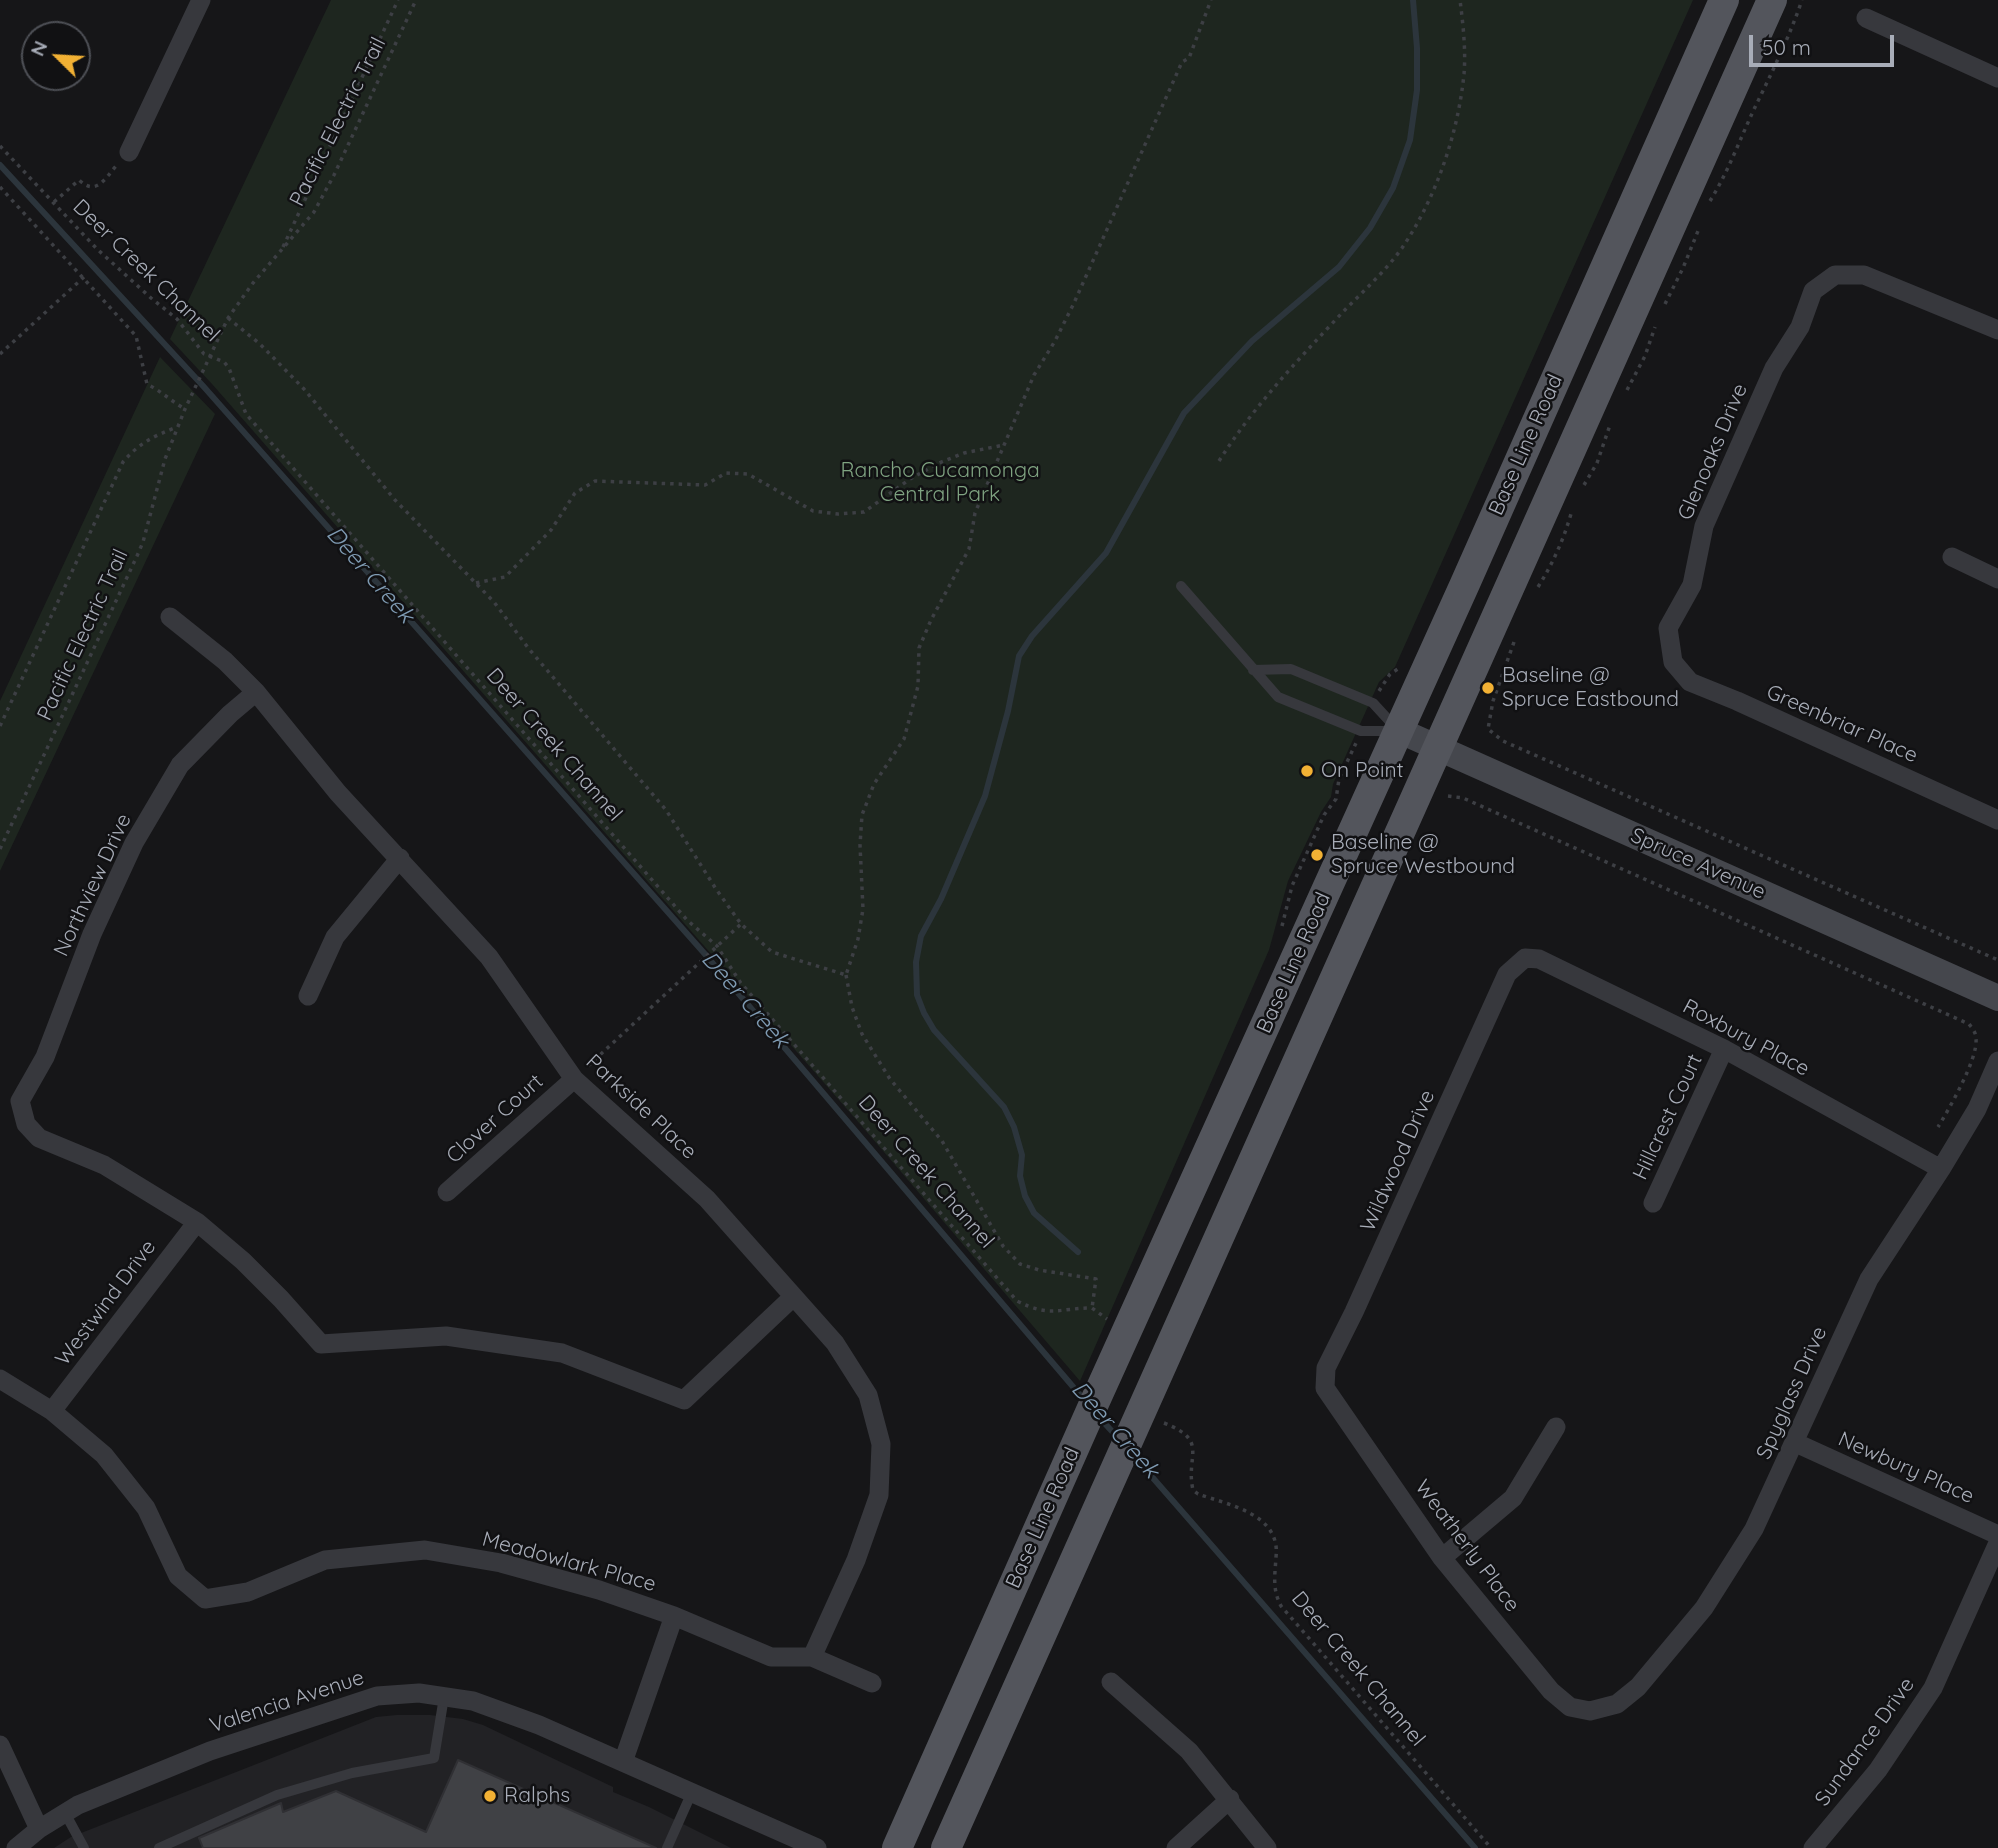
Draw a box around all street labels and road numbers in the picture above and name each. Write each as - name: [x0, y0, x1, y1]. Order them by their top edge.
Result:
- street label: Pacific Electric Trail: [285, 33, 391, 211]
- street label: Deer Creek Channel: [67, 194, 225, 348]
- street label: Base Line Road: [1484, 371, 1568, 519]
- street label: Glenoaks Drive: [1673, 380, 1753, 524]
- street label: Pacific Electric Trail: [32, 545, 134, 725]
- street label: Deer Creek Channel: [481, 663, 627, 827]
- street label: Greenbriar Place: [1763, 679, 1921, 769]
- street label: Northview Drive: [49, 810, 137, 960]
- street label: Spruce Avenue: [1627, 823, 1769, 905]
- street label: Base Line Road: [1252, 889, 1336, 1037]
- street label: Roxbury Place: [1678, 994, 1814, 1082]
- street label: Parkside Place: [581, 1049, 701, 1165]
- street label: Hillcrest Court: [1628, 1050, 1708, 1184]
- street label: Clover Court: [442, 1069, 548, 1169]
- street label: Wildwood Drive: [1356, 1086, 1440, 1236]
- street label: Deer Creek Channel: [853, 1090, 999, 1254]
- street label: Westwind Drive: [50, 1235, 162, 1371]
- street label: Spyglass Drive: [1751, 1323, 1833, 1463]
- street label: Newbury Place: [1834, 1427, 1978, 1509]
- street label: Base Line Road: [1001, 1444, 1085, 1592]
- street label: Weatherly Place: [1409, 1475, 1525, 1617]
- street label: Meadowlark Place: [479, 1527, 659, 1597]
- street label: Deer Creek Channel: [1286, 1587, 1430, 1751]
- street label: Valencia Avenue: [207, 1665, 367, 1739]
- street label: Sundance Drive: [1810, 1673, 1920, 1811]

